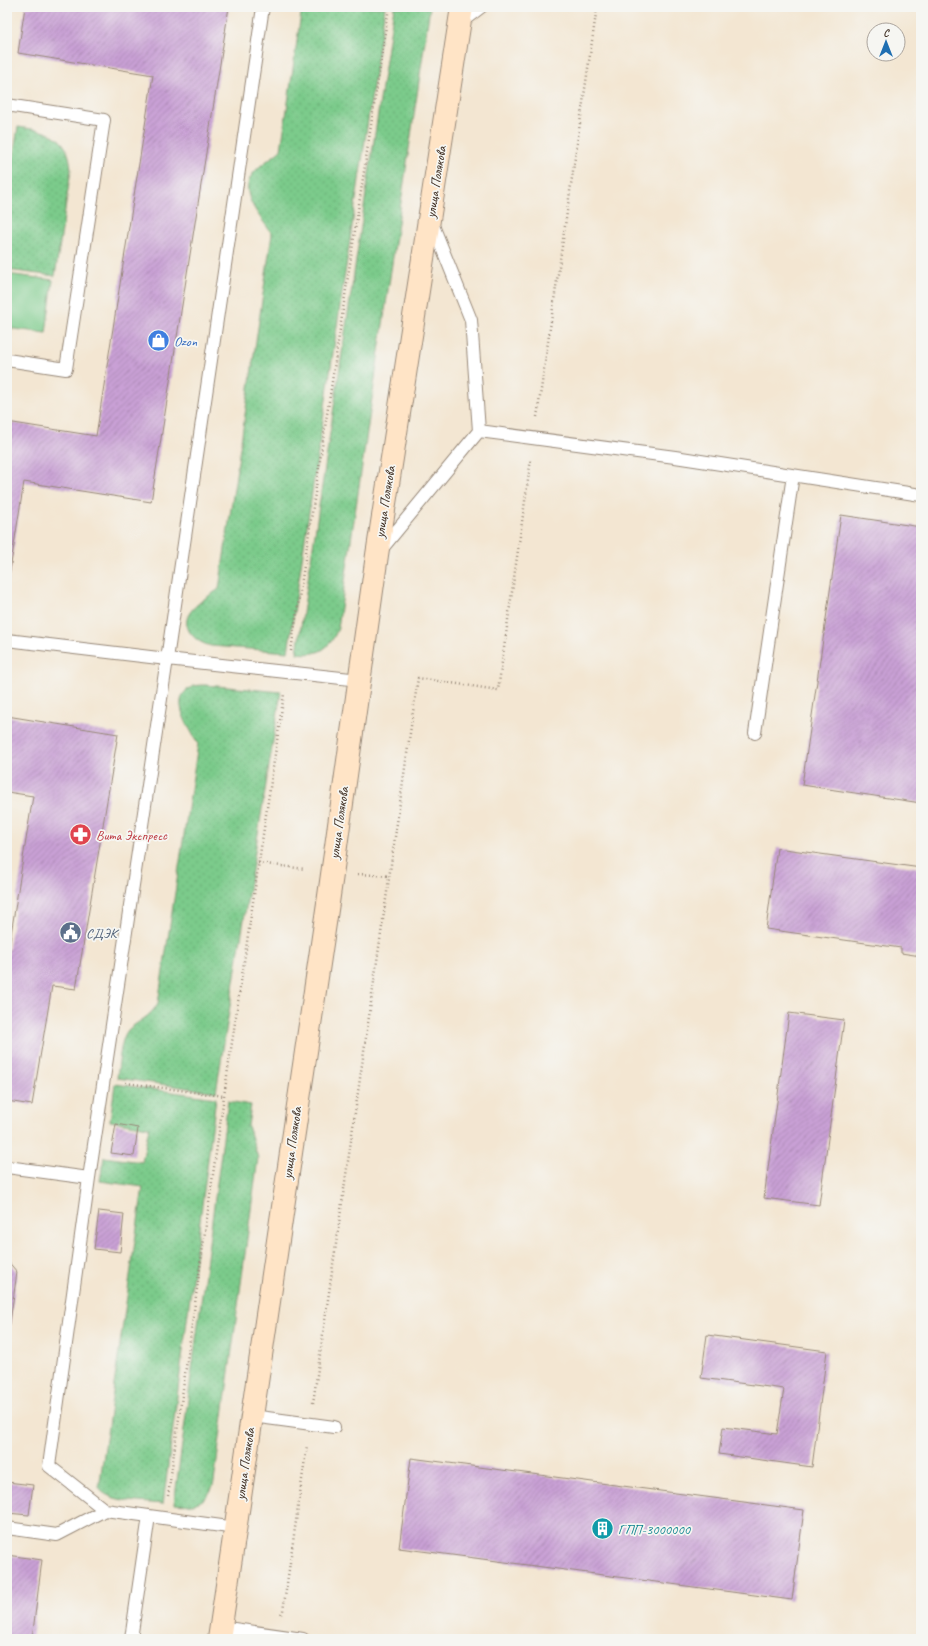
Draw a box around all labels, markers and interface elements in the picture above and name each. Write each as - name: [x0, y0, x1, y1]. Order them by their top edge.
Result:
- north arrow: [866, 22, 906, 62]
- text: С: [883, 25, 890, 39]
- street label: улица Полякова: [422, 144, 450, 220]
- shop icon: Ozon: [146, 328, 172, 354]
- place label: Ozon: [174, 333, 198, 350]
- street label: улица Полякова: [371, 464, 399, 540]
- street label: улица Полякова: [325, 785, 353, 861]
- pharmacy icon: Вита Экспресс: [67, 822, 93, 848]
- place label: Вита Экспресс: [96, 827, 168, 844]
- public building icon: СДЭК: [57, 920, 83, 946]
- place label: СДЭК: [86, 925, 120, 942]
- street label: улица Полякова: [278, 1105, 306, 1181]
- street label: улица Полякова: [231, 1426, 259, 1502]
- building icon: ГПП-3000000: [589, 1516, 615, 1542]
- place label: ГПП-3000000: [618, 1521, 692, 1538]

